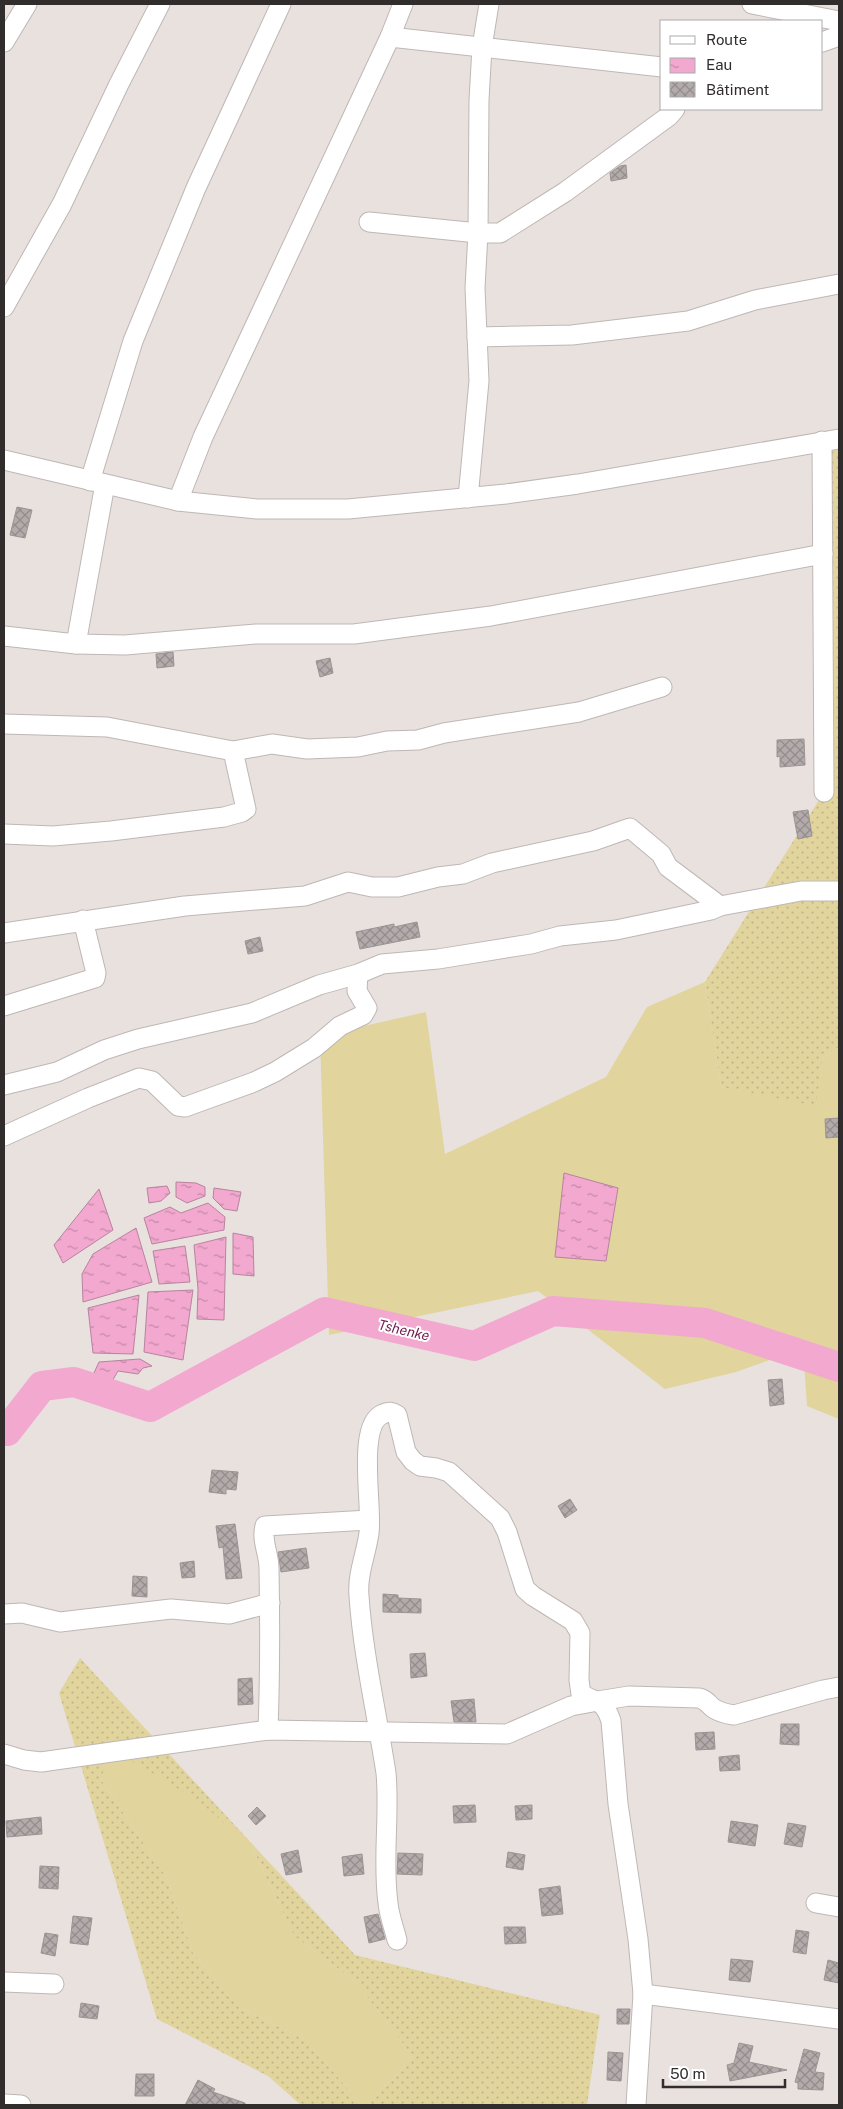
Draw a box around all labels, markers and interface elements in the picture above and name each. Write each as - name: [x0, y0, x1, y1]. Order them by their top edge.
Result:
- legend: [660, 20, 823, 110]
- text: Route: [706, 31, 747, 48]
- text: Eau: [706, 56, 732, 73]
- text: Bâtiment: [706, 81, 769, 98]
- water label: Tshenke: [377, 1316, 432, 1344]
- scale bar: [663, 2056, 786, 2088]
- text: 50 m: [670, 2065, 705, 2082]

